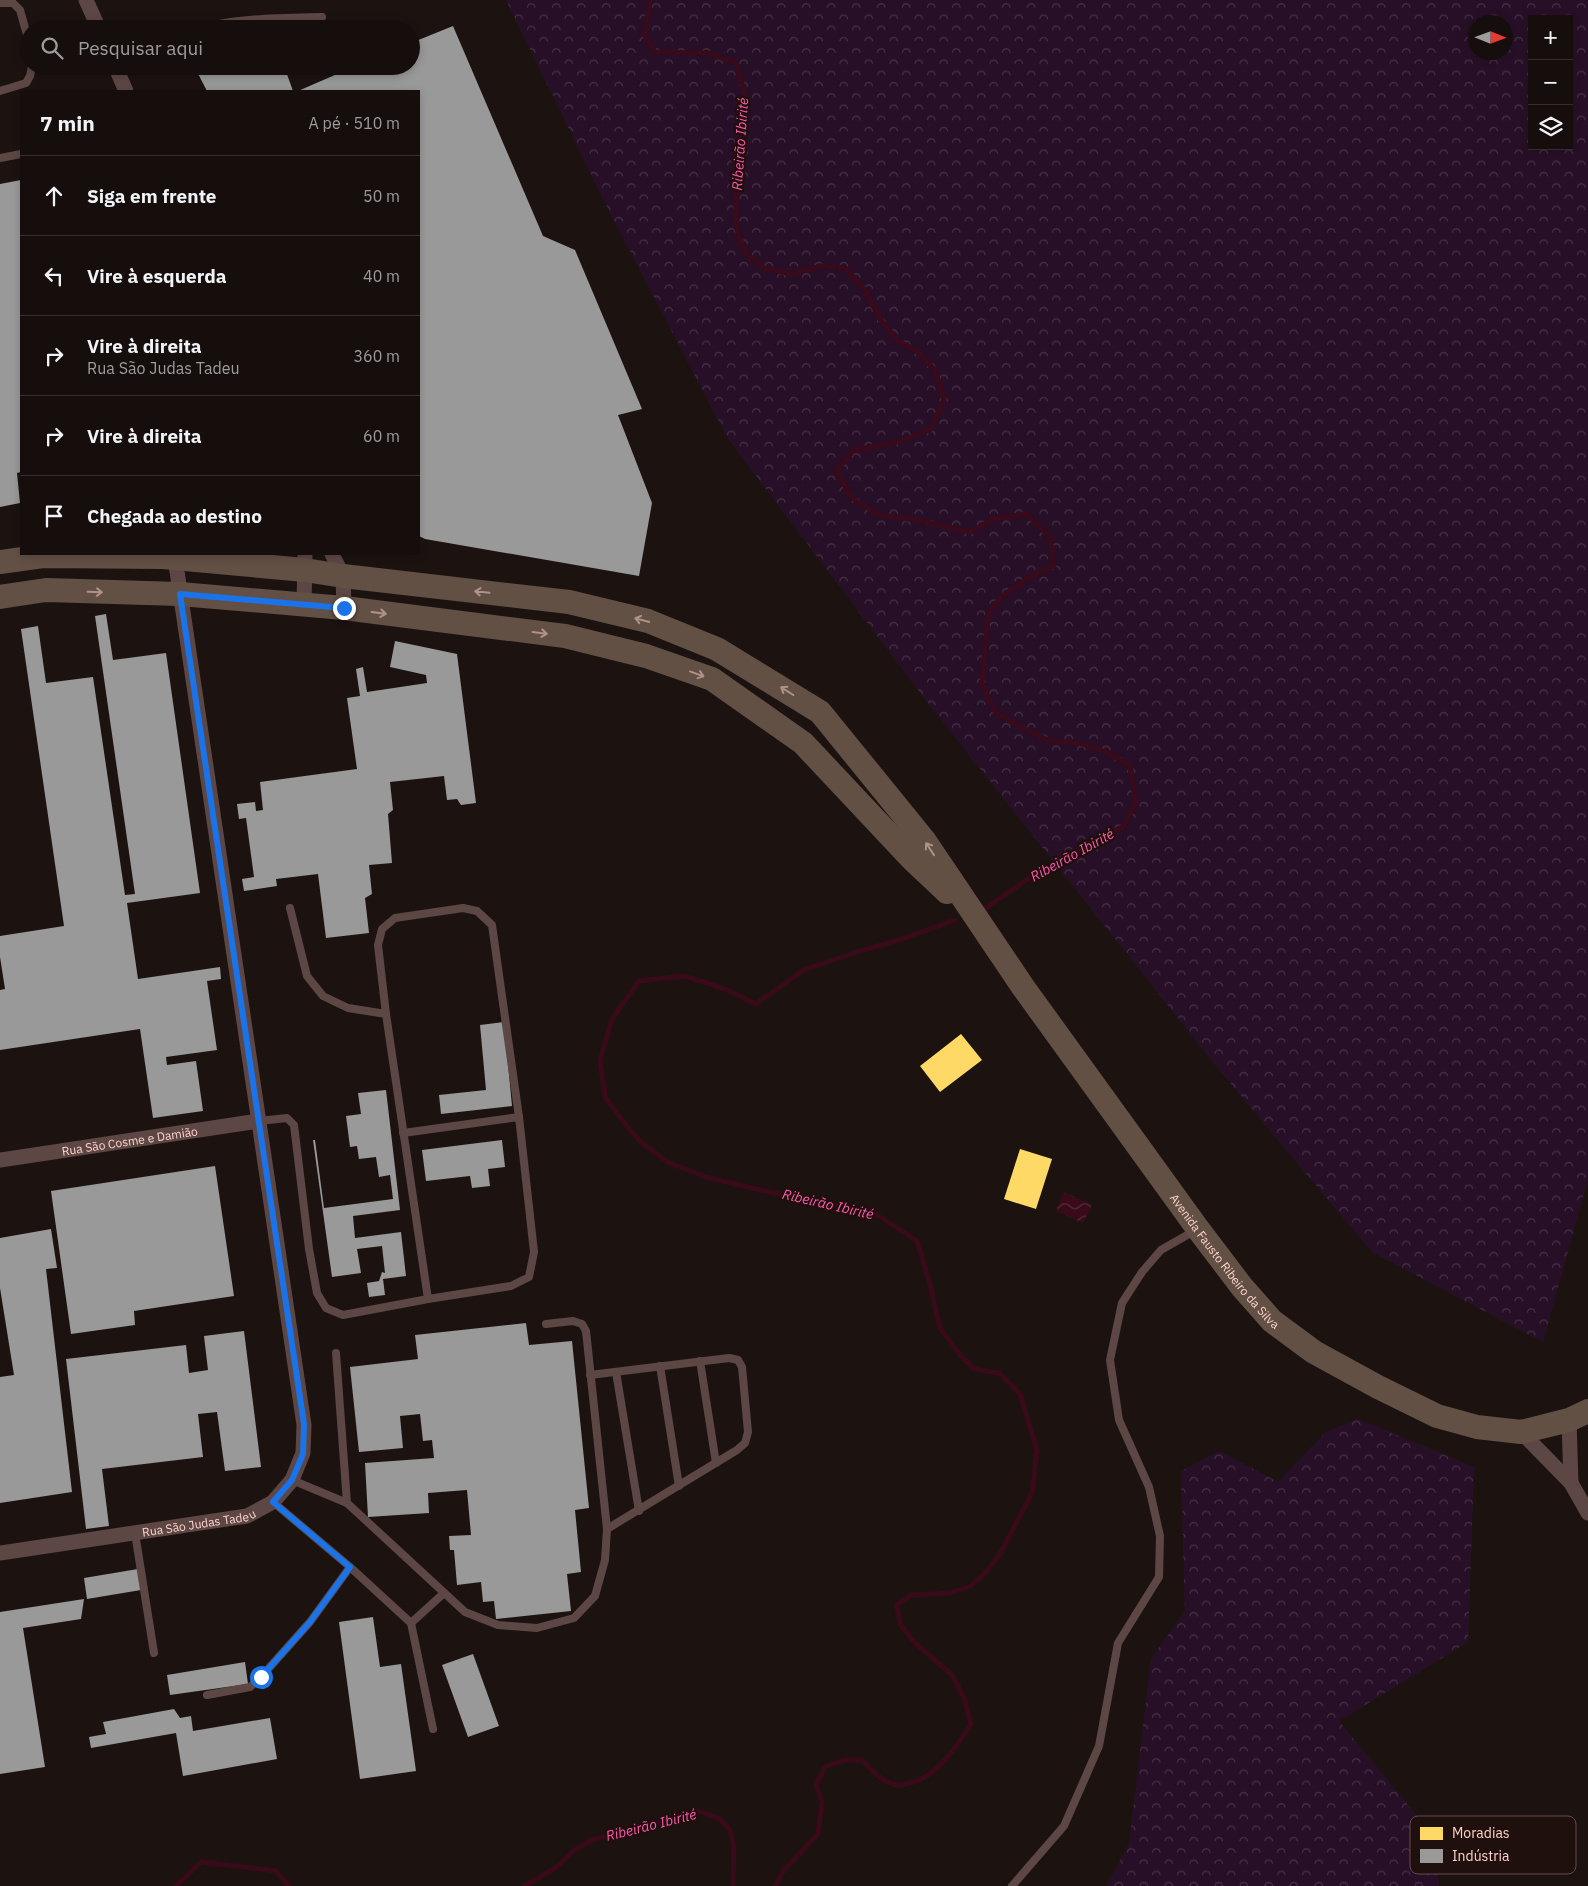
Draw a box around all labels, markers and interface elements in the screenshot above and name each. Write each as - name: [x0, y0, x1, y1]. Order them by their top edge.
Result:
- north arrow: [1468, 15, 1513, 60]
- map controls: [1528, 15, 1573, 150]
- button: +: [1528, 15, 1573, 60]
- search box: [20, 20, 420, 75]
- icon: search: [38, 34, 66, 62]
- text: Pesquisar aqui: [78, 36, 203, 60]
- button: −: [1528, 60, 1573, 105]
- water label: Ribeirão Ibirité: [728, 97, 752, 191]
- button: layers: [1528, 105, 1573, 150]
- text: 7 min: [40, 109, 95, 137]
- text: A pé · 510 m: [309, 113, 400, 133]
- icon: ahead: [40, 182, 68, 210]
- text: Siga em frente: [87, 184, 217, 208]
- text: 50 m: [363, 186, 400, 206]
- icon: left: [40, 262, 68, 290]
- text: Vire à esquerda: [87, 264, 227, 288]
- text: 40 m: [363, 266, 400, 286]
- text: Vire à direita: [87, 334, 202, 358]
- icon: right: [40, 342, 68, 370]
- text: 360 m: [353, 346, 400, 366]
- text: Rua São Judas Tadeu: [87, 358, 240, 378]
- icon: right: [40, 422, 68, 450]
- text: Vire à direita: [87, 424, 202, 448]
- text: 60 m: [363, 426, 400, 446]
- icon: arrive: [40, 502, 68, 530]
- text: Chegada ao destino: [87, 504, 262, 528]
- one-way arrow: [86, 587, 103, 597]
- one-way arrow: [474, 587, 490, 597]
- route end: [333, 597, 356, 620]
- one-way arrow: [371, 608, 387, 618]
- one-way arrow: [634, 614, 650, 624]
- one-way arrow: [532, 628, 548, 638]
- one-way arrow: [689, 670, 704, 679]
- one-way arrow: [780, 686, 794, 696]
- water label: Ribeirão Ibirité: [1027, 825, 1117, 885]
- one-way arrow: [925, 842, 935, 856]
- street label: Rua São Cosme e Damião: [61, 1123, 199, 1158]
- water label: Ribeirão Ibirité: [781, 1185, 875, 1223]
- street label: Avenida Fausto Ribeiro da Silva: [1167, 1190, 1283, 1332]
- street label: Rua São Judas Tadeu: [141, 1505, 258, 1539]
- route start: [250, 1666, 273, 1689]
- water label: Ribeirão Ibirité: [604, 1805, 698, 1845]
- legend: [1410, 1816, 1576, 1874]
- text: Moradias: [1452, 1824, 1510, 1842]
- text: Indústria: [1452, 1847, 1510, 1865]

